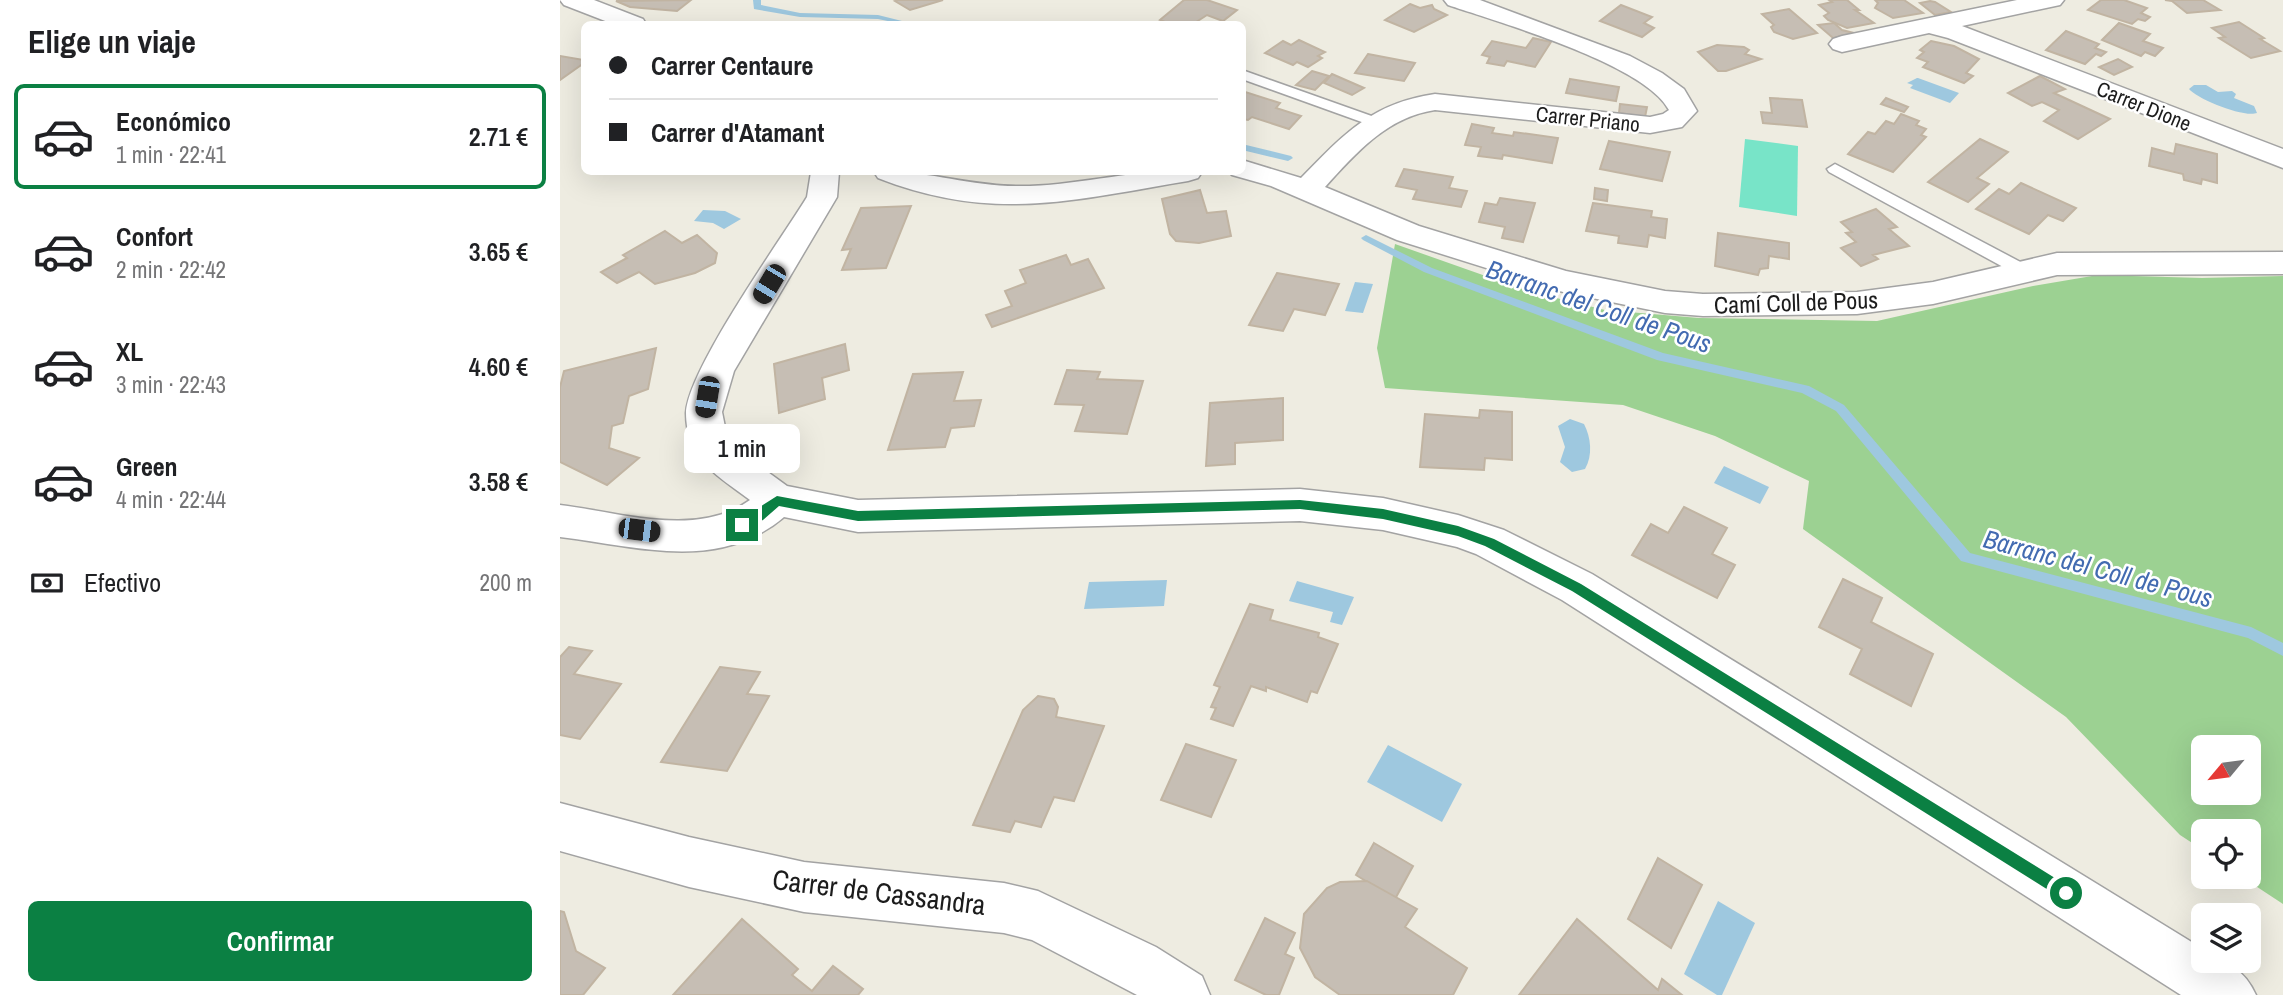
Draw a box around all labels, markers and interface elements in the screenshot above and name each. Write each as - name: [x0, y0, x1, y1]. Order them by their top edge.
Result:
- text: Elige un viaje: [28, 20, 196, 63]
- text: Carrer Centaure: [651, 48, 813, 83]
- street label: Carrer Dione: [2092, 74, 2196, 138]
- street label: Carrer Priano: [1535, 99, 1641, 139]
- text: Económico: [116, 104, 231, 139]
- icon: car: [32, 105, 95, 168]
- text: Carrer d'Atamant: [651, 115, 824, 150]
- text: 2.71 €: [469, 119, 528, 154]
- text: 1 min · 22:41: [116, 139, 226, 170]
- text: Confort: [116, 219, 193, 254]
- icon: car: [32, 220, 95, 283]
- text: 3.65 €: [469, 234, 528, 269]
- water label: Barranc del Coll de Pous: [1482, 251, 1716, 361]
- text: 2 min · 22:42: [116, 254, 226, 285]
- car: [750, 261, 789, 307]
- street label: Camí Coll de Pous: [1713, 283, 1879, 321]
- text: XL: [116, 334, 143, 369]
- icon: car: [32, 335, 95, 398]
- text: 4.60 €: [469, 349, 528, 384]
- text: 3 min · 22:43: [116, 369, 226, 400]
- car: [694, 375, 721, 419]
- callout: 1 min: [684, 424, 800, 472]
- text: 1 min: [718, 433, 766, 464]
- text: Green: [116, 449, 178, 484]
- icon: car: [32, 450, 95, 513]
- text: 3.58 €: [469, 464, 528, 499]
- text: 4 min · 22:44: [116, 484, 226, 515]
- route end: [726, 509, 758, 541]
- car: [617, 517, 662, 543]
- water label: Barranc del Coll de Pous: [1980, 521, 2216, 615]
- icon: cash: [28, 564, 66, 602]
- text: Efectivo: [84, 565, 161, 600]
- text: 200 m: [480, 567, 532, 598]
- north arrow: [2191, 735, 2261, 805]
- map controls: [2191, 735, 2261, 973]
- button: locate: [2191, 819, 2261, 889]
- street label: Carrer de Cassandra: [770, 860, 988, 924]
- route start: [2050, 877, 2082, 909]
- button: Confirmar: [28, 901, 532, 981]
- button: layers: [2191, 903, 2261, 973]

